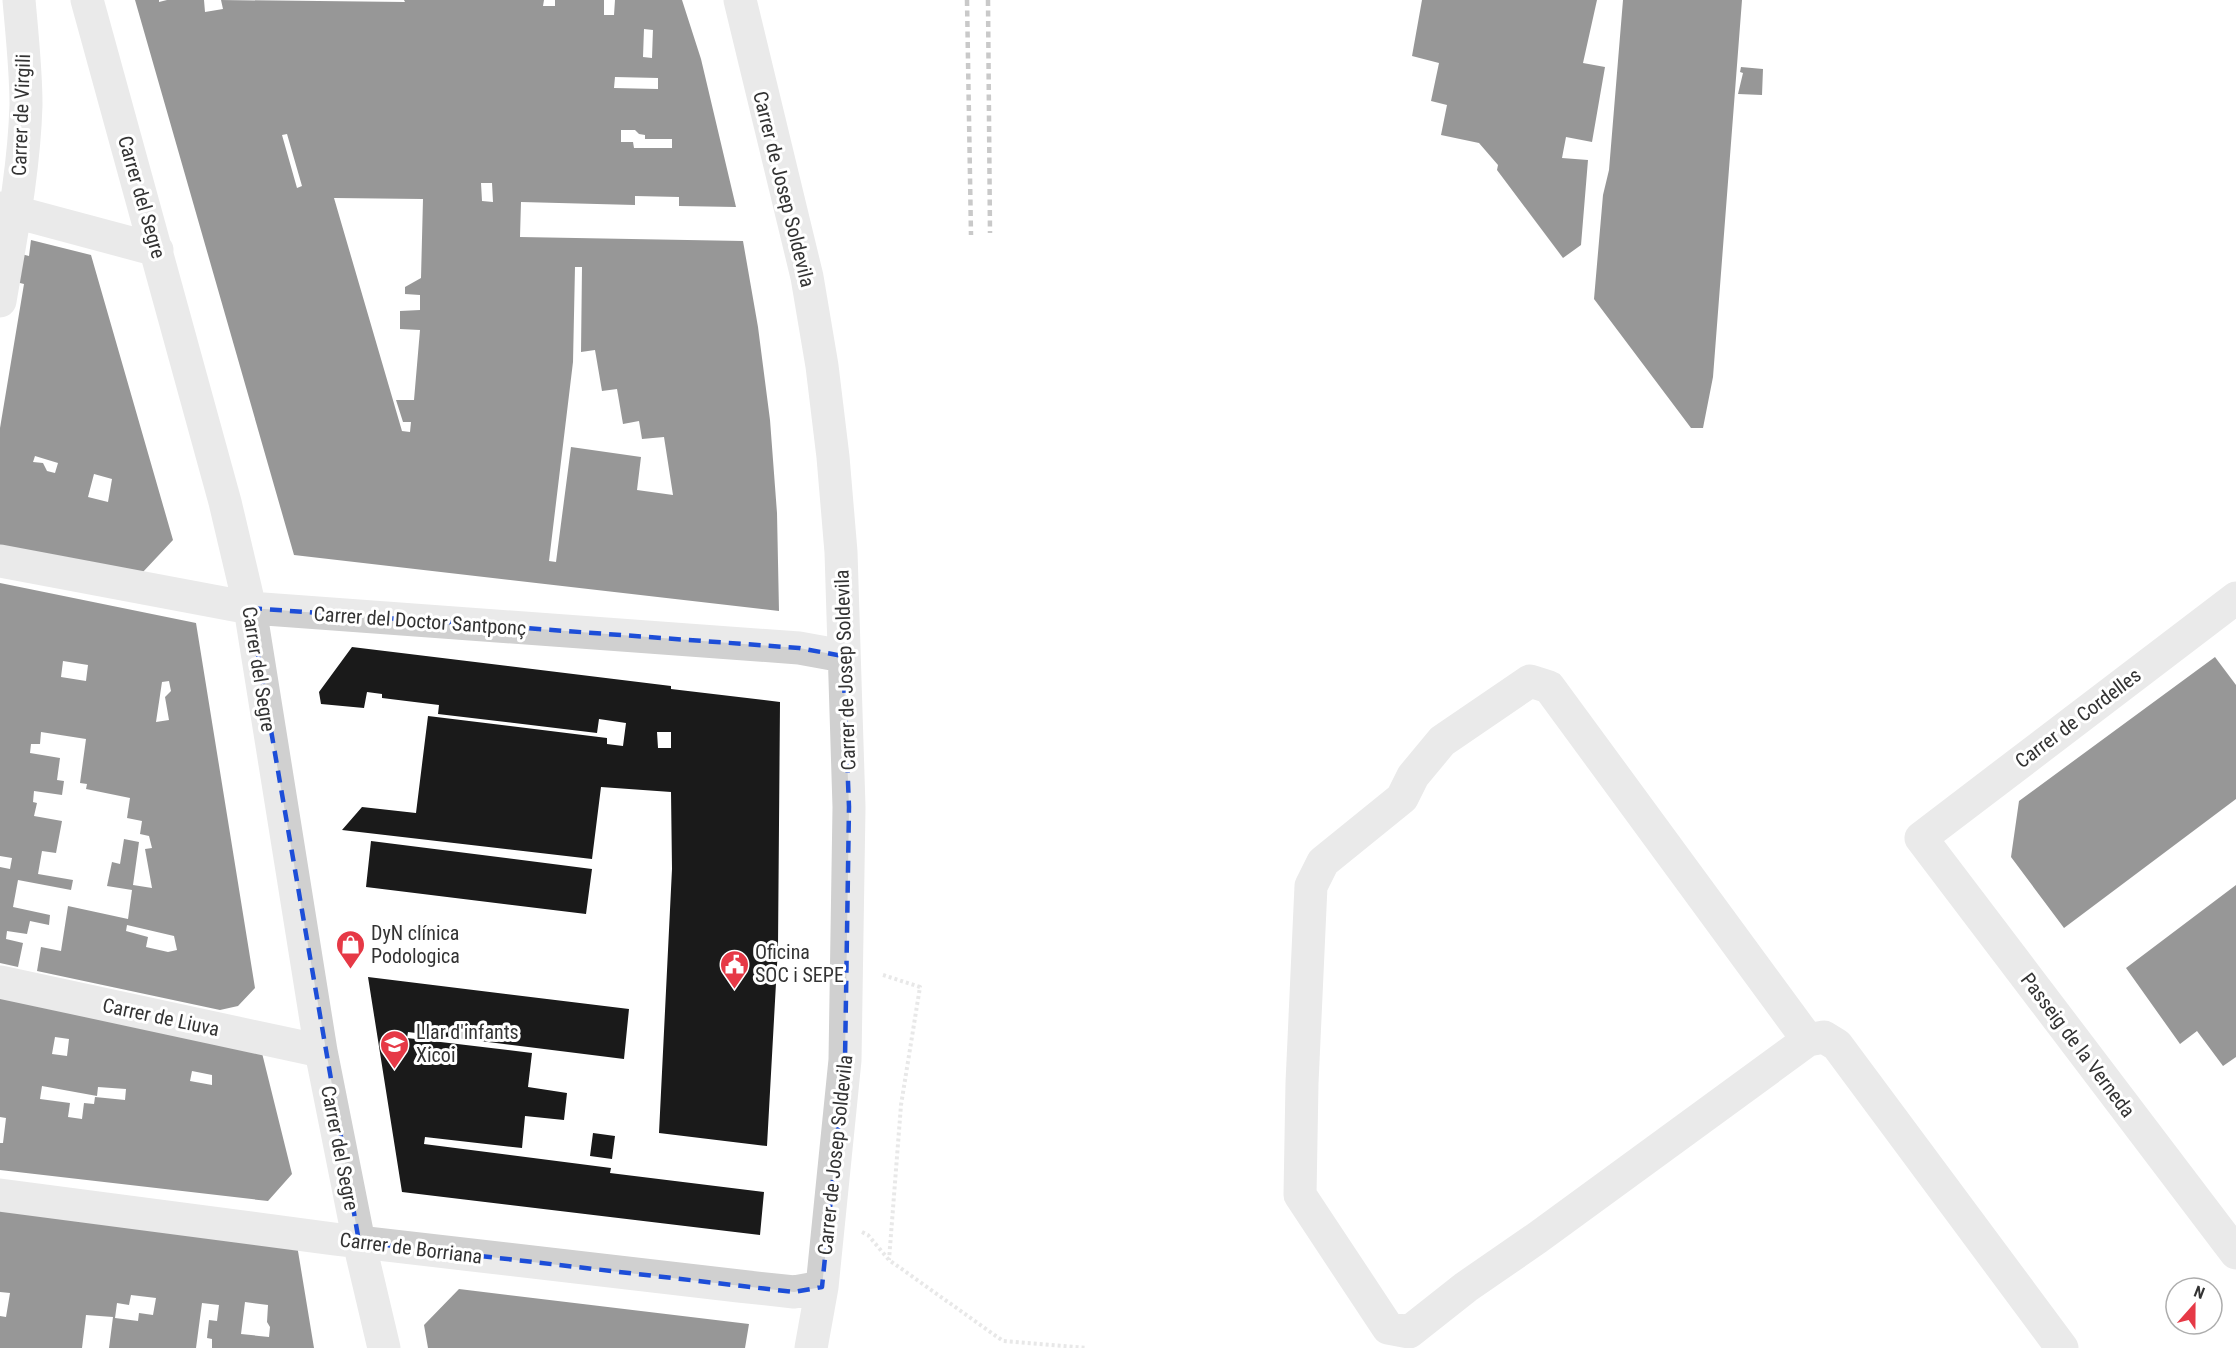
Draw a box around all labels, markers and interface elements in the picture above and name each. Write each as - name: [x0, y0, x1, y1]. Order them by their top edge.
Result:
- street label: Carrer de Virgili: [7, 54, 35, 176]
- street label: Carrer de Josep Soldevila: [748, 89, 820, 289]
- street label: Carrer del Segre: [113, 133, 171, 261]
- street label: Carrer de Josep Soldevila: [829, 569, 861, 771]
- street label: Carrer del Doctor Santponç: [313, 602, 527, 640]
- street label: Carrer del Segre: [237, 605, 281, 733]
- street label: Carrer de Cordelles: [2010, 663, 2146, 773]
- place label: DyN clínica Podologica: [371, 921, 460, 968]
- shop icon: DyN clínica Podologica: [334, 928, 366, 970]
- place label: Oficina SOC i SEPE: [755, 940, 844, 987]
- public building icon: Oficina SOC i SEPE: [718, 948, 750, 990]
- street label: Passeig de la Verneda: [2016, 968, 2140, 1122]
- street label: Carrer de Liuva: [100, 993, 222, 1041]
- place label: Llar d'infants Xicoi: [416, 1020, 519, 1067]
- school or university icon: Llar d'infants Xicoi: [379, 1028, 411, 1070]
- street label: Carrer de Josep Soldevila: [813, 1054, 857, 1256]
- street label: Carrer del Segre: [316, 1084, 364, 1212]
- street label: Carrer de Borriana: [338, 1227, 484, 1269]
- north arrow: [2164, 1276, 2224, 1336]
- text: N: [2191, 1282, 2207, 1303]

